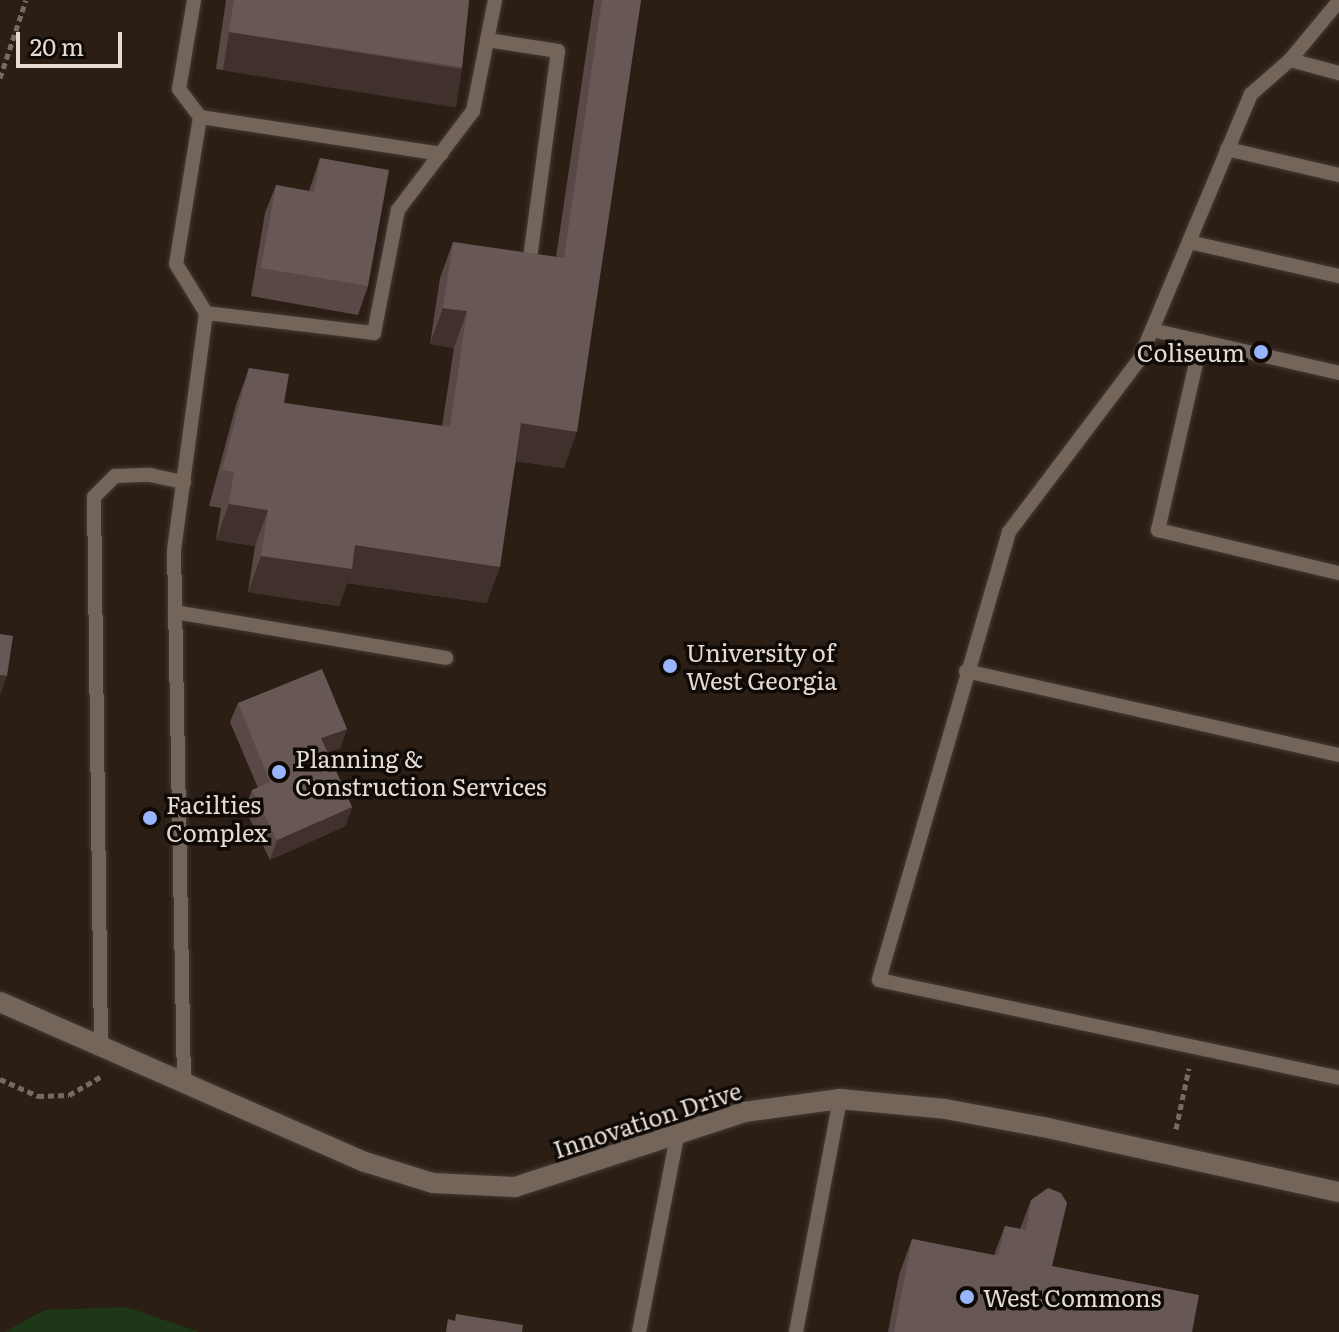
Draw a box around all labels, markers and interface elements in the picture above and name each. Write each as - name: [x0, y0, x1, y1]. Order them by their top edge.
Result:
- scale bar: [20, 16, 126, 66]
- text: 20 m: [30, 28, 84, 63]
- place label: Coliseum: [1137, 338, 1245, 366]
- marker: Coliseum: [1252, 343, 1270, 361]
- place label: University of West Georgia: [686, 638, 837, 694]
- marker: University of West Georgia: [661, 657, 679, 675]
- place label: Planning & Construction Services: [295, 744, 547, 800]
- marker: Planning & Construction Services: [270, 763, 288, 781]
- place label: Facilties Complex: [166, 790, 268, 846]
- marker: Facilties Complex: [141, 809, 159, 827]
- street label: Innovation Drive: [549, 1075, 745, 1163]
- place label: West Commons: [983, 1283, 1161, 1311]
- marker: West Commons: [958, 1288, 976, 1306]

